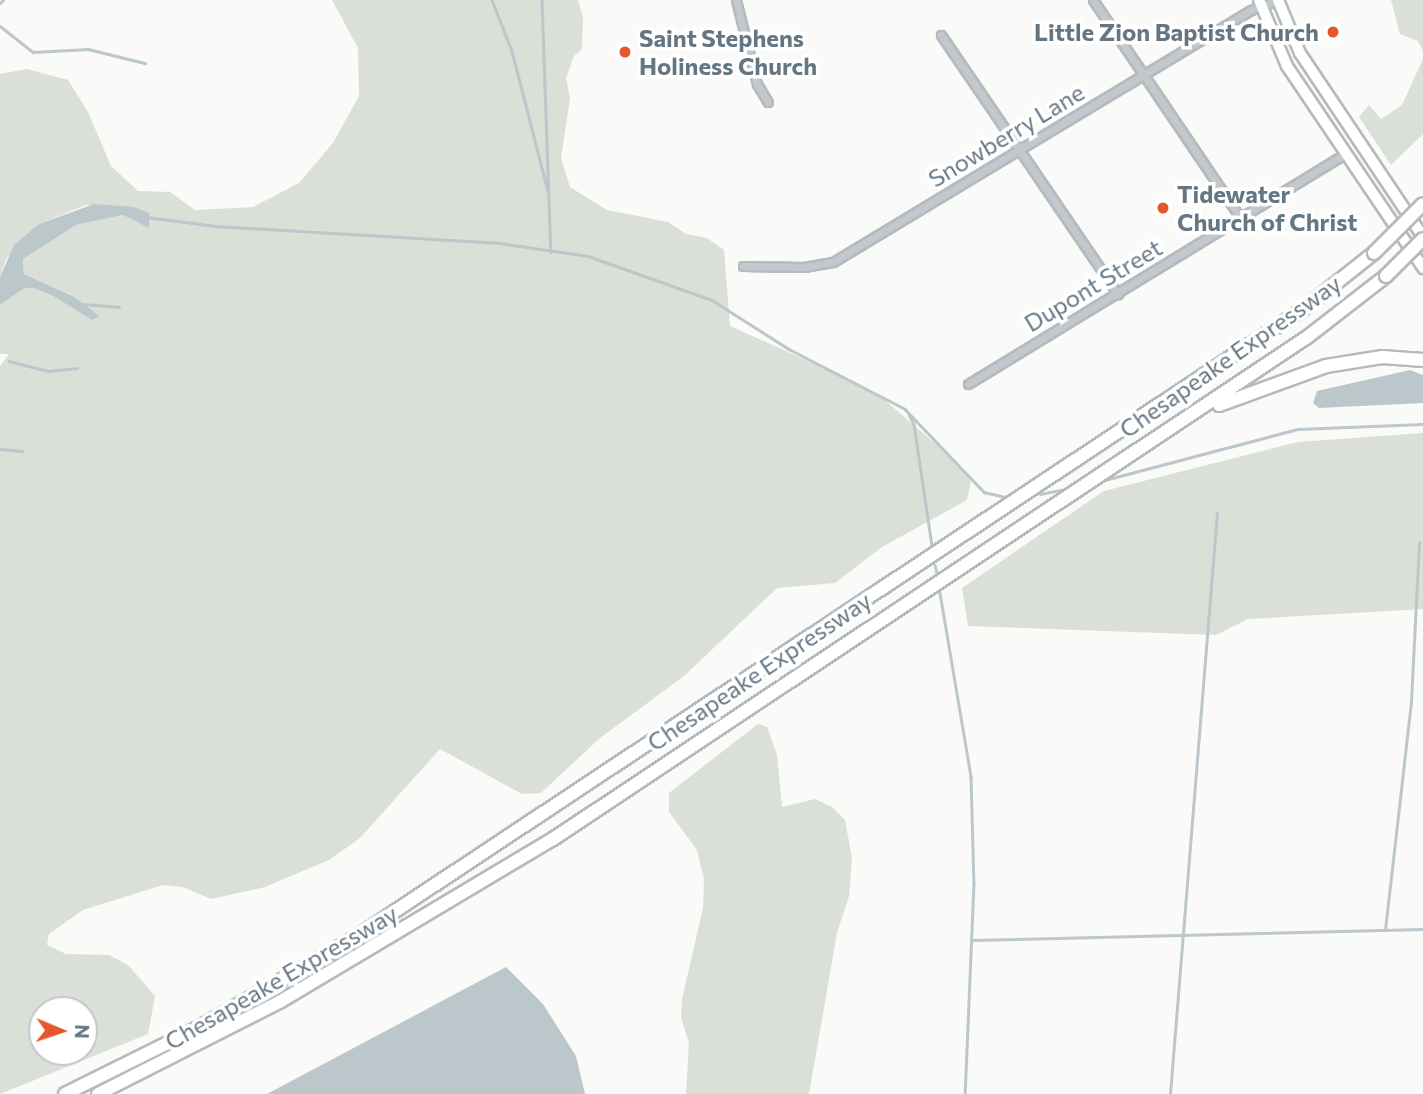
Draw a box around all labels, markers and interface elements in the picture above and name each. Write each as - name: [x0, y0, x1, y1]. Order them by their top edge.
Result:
- place label: Little Zion Baptist Church: [1034, 18, 1319, 46]
- place label: Saint Stephens Holiness Church: [639, 24, 817, 80]
- marker: Little Zion Baptist Church: [1325, 24, 1341, 40]
- marker: Saint Stephens Holiness Church: [617, 44, 633, 60]
- street label: Snowberry Lane: [923, 77, 1089, 193]
- place label: Tidewater Church of Christ: [1177, 180, 1357, 236]
- marker: Tidewater Church of Christ: [1155, 200, 1171, 216]
- street label: Dupont Street: [1019, 233, 1167, 337]
- street label: Chesapeake Expressway: [1114, 269, 1346, 443]
- street label: Chesapeake Expressway: [642, 585, 876, 757]
- street label: Chesapeake Expressway: [160, 899, 402, 1055]
- north arrow: [28, 996, 98, 1066]
- text: N: [71, 1024, 94, 1039]

